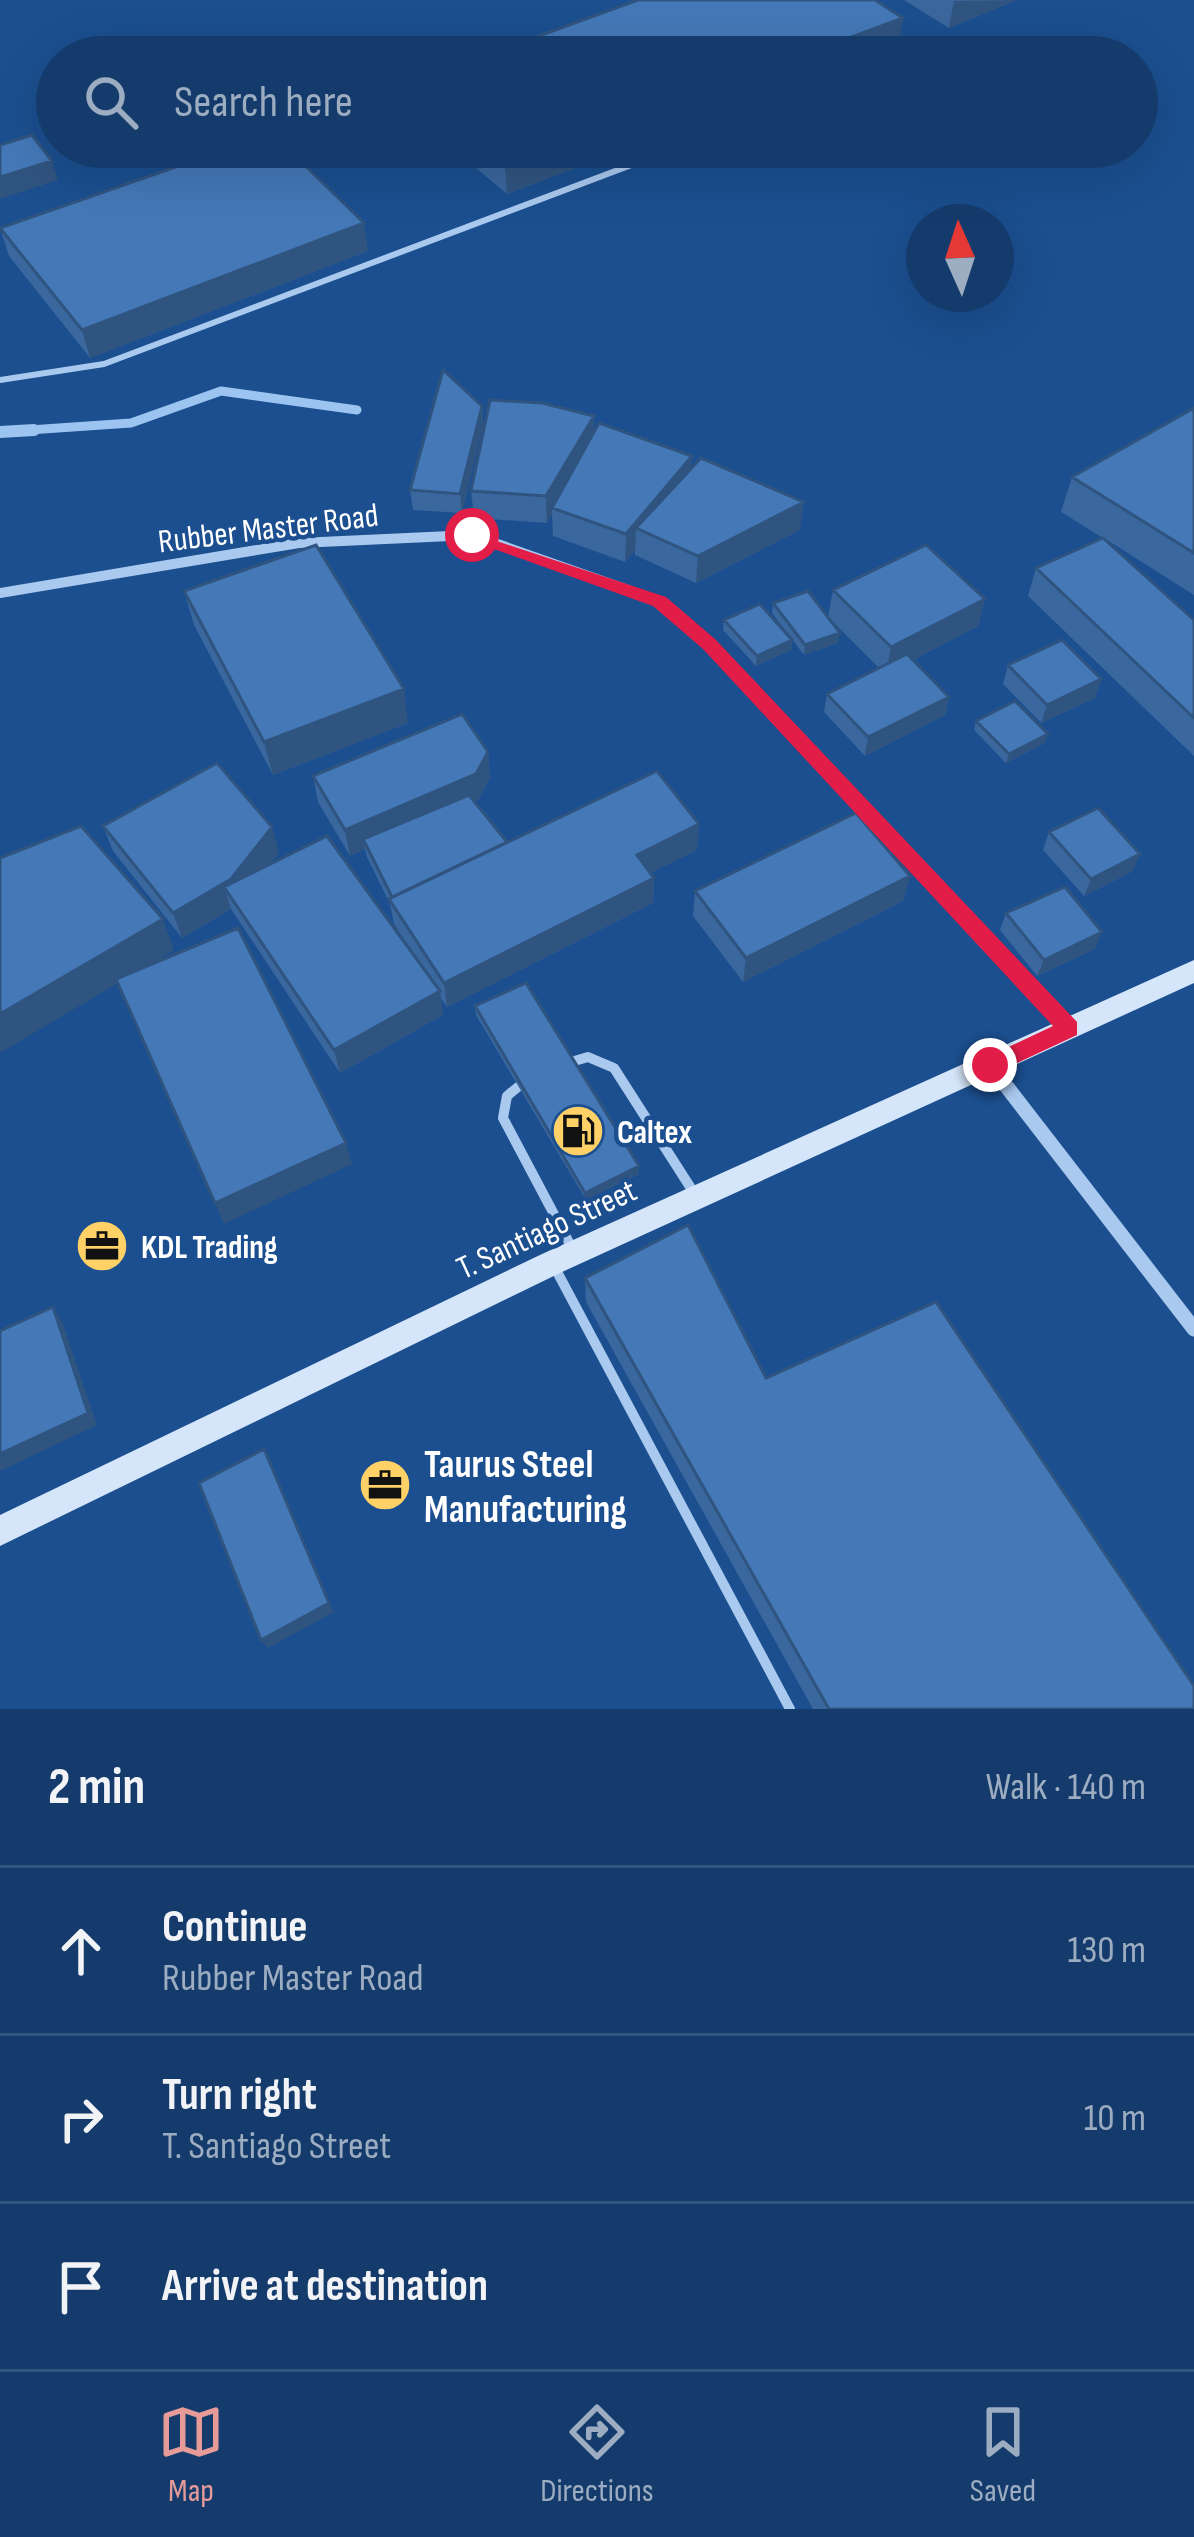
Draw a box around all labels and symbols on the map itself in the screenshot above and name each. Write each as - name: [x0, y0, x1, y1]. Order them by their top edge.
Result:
- north arrow: [906, 204, 1014, 312]
- street label: Rubber Master Road: [156, 496, 381, 562]
- route start: [445, 508, 499, 562]
- route end: [963, 1038, 1017, 1092]
- fuel station icon: Caltex: [550, 1103, 606, 1159]
- place label: Caltex: [617, 1113, 692, 1153]
- street label: T. Santiago Street: [451, 1171, 643, 1289]
- office icon: KDL Trading: [74, 1218, 130, 1274]
- place label: KDL Trading: [141, 1228, 278, 1268]
- place label: Taurus Steel Manufacturing: [424, 1442, 627, 1534]
- office icon: Taurus Steel Manufacturing: [357, 1457, 413, 1513]

